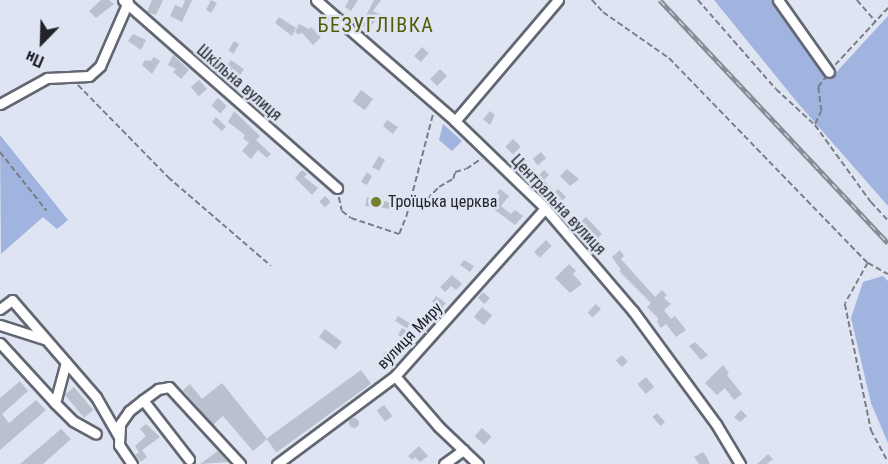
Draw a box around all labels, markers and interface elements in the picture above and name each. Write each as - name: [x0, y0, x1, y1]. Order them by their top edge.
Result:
- north arrow: [12, 12, 72, 72]
- district label: БЕЗУГЛІВКА: [318, 13, 434, 37]
- street label: Шкільна вулиця: [193, 41, 285, 125]
- text: Пн: [23, 47, 47, 71]
- street label: Центральна вулиця: [507, 151, 609, 259]
- place label: Троїцька церква: [388, 192, 497, 212]
- marker: Троїцька церква: [369, 195, 383, 209]
- street label: вулиця Миру: [374, 299, 446, 373]

